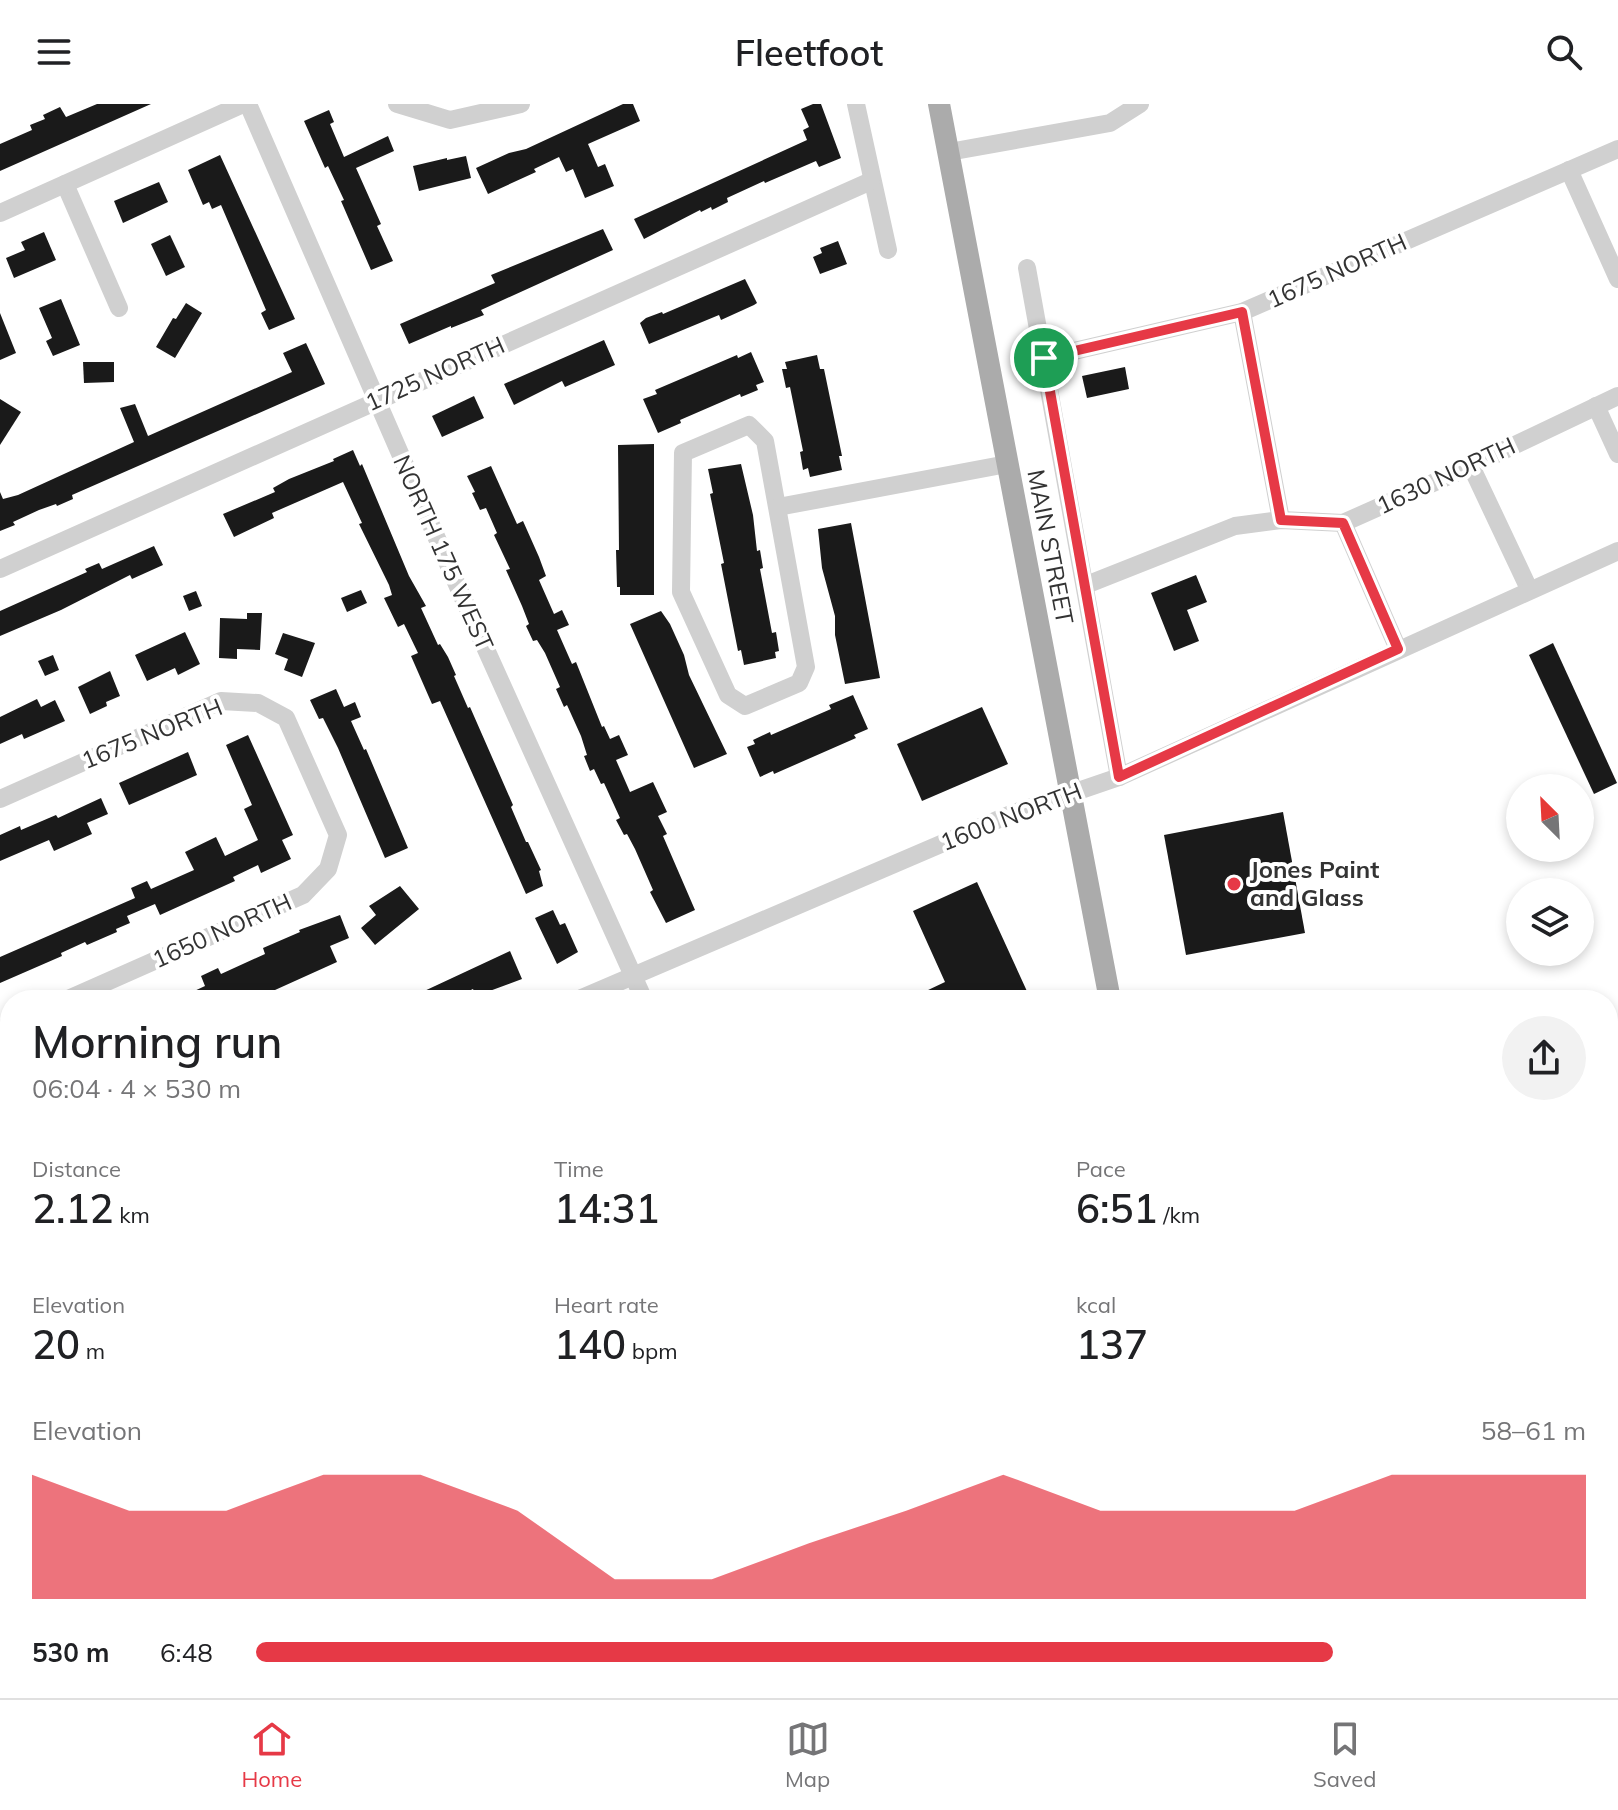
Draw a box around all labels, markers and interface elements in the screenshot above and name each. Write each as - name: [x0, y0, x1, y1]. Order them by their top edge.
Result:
- icon: menu: [32, 30, 76, 74]
- text: Fleetfoot: [735, 30, 883, 75]
- icon: search: [1542, 30, 1586, 74]
- street label: 1675 NORTH: [1262, 226, 1411, 314]
- pin: [1010, 324, 1078, 392]
- street label: 1725 NORTH: [360, 329, 509, 417]
- icon: arrive: [1022, 336, 1066, 380]
- street label: 1630 NORTH: [1372, 430, 1520, 520]
- street label: NORTH 175 WEST: [387, 450, 501, 655]
- street label: MAIN STREET: [1021, 467, 1081, 627]
- street label: 1675 NORTH: [77, 691, 226, 775]
- north arrow: [1506, 774, 1594, 862]
- map controls: [1506, 774, 1594, 966]
- street label: 1600 NORTH: [936, 775, 1086, 857]
- place label: Jones Paint and Glass: [1250, 854, 1379, 912]
- marker: Jones Paint and Glass: [1225, 875, 1243, 893]
- button: layers: [1506, 878, 1594, 966]
- street label: 1650 NORTH: [147, 886, 296, 974]
- text: Morning run: [32, 1014, 282, 1069]
- button: share: [1502, 1016, 1586, 1100]
- text: 06:04 · 4 × 530 m: [32, 1072, 241, 1105]
- text: Distance: [32, 1155, 121, 1183]
- text: Time: [554, 1155, 604, 1183]
- text: Pace: [1076, 1155, 1126, 1183]
- text: 2.12: [32, 1183, 113, 1233]
- text: 14:31: [554, 1183, 659, 1233]
- text: 6:51: [1076, 1183, 1157, 1233]
- text: km: [113, 1201, 150, 1229]
- text: /km: [1157, 1201, 1200, 1229]
- text: Elevation: [32, 1291, 125, 1319]
- text: Heart rate: [554, 1291, 659, 1319]
- text: kcal: [1076, 1291, 1116, 1319]
- text: 20: [32, 1319, 80, 1369]
- text: 140: [554, 1319, 626, 1369]
- text: 137: [1076, 1319, 1148, 1369]
- text: m: [80, 1337, 105, 1365]
- text: bpm: [626, 1337, 677, 1365]
- text: Elevation: [32, 1414, 142, 1447]
- text: 58–61 m: [1481, 1414, 1586, 1447]
- text: 530 m: [32, 1636, 109, 1669]
- text: 6:48: [160, 1636, 213, 1669]
- tab: Home: [241, 1717, 302, 1793]
- tab: Map: [785, 1717, 830, 1793]
- tab: Saved: [1313, 1717, 1377, 1793]

